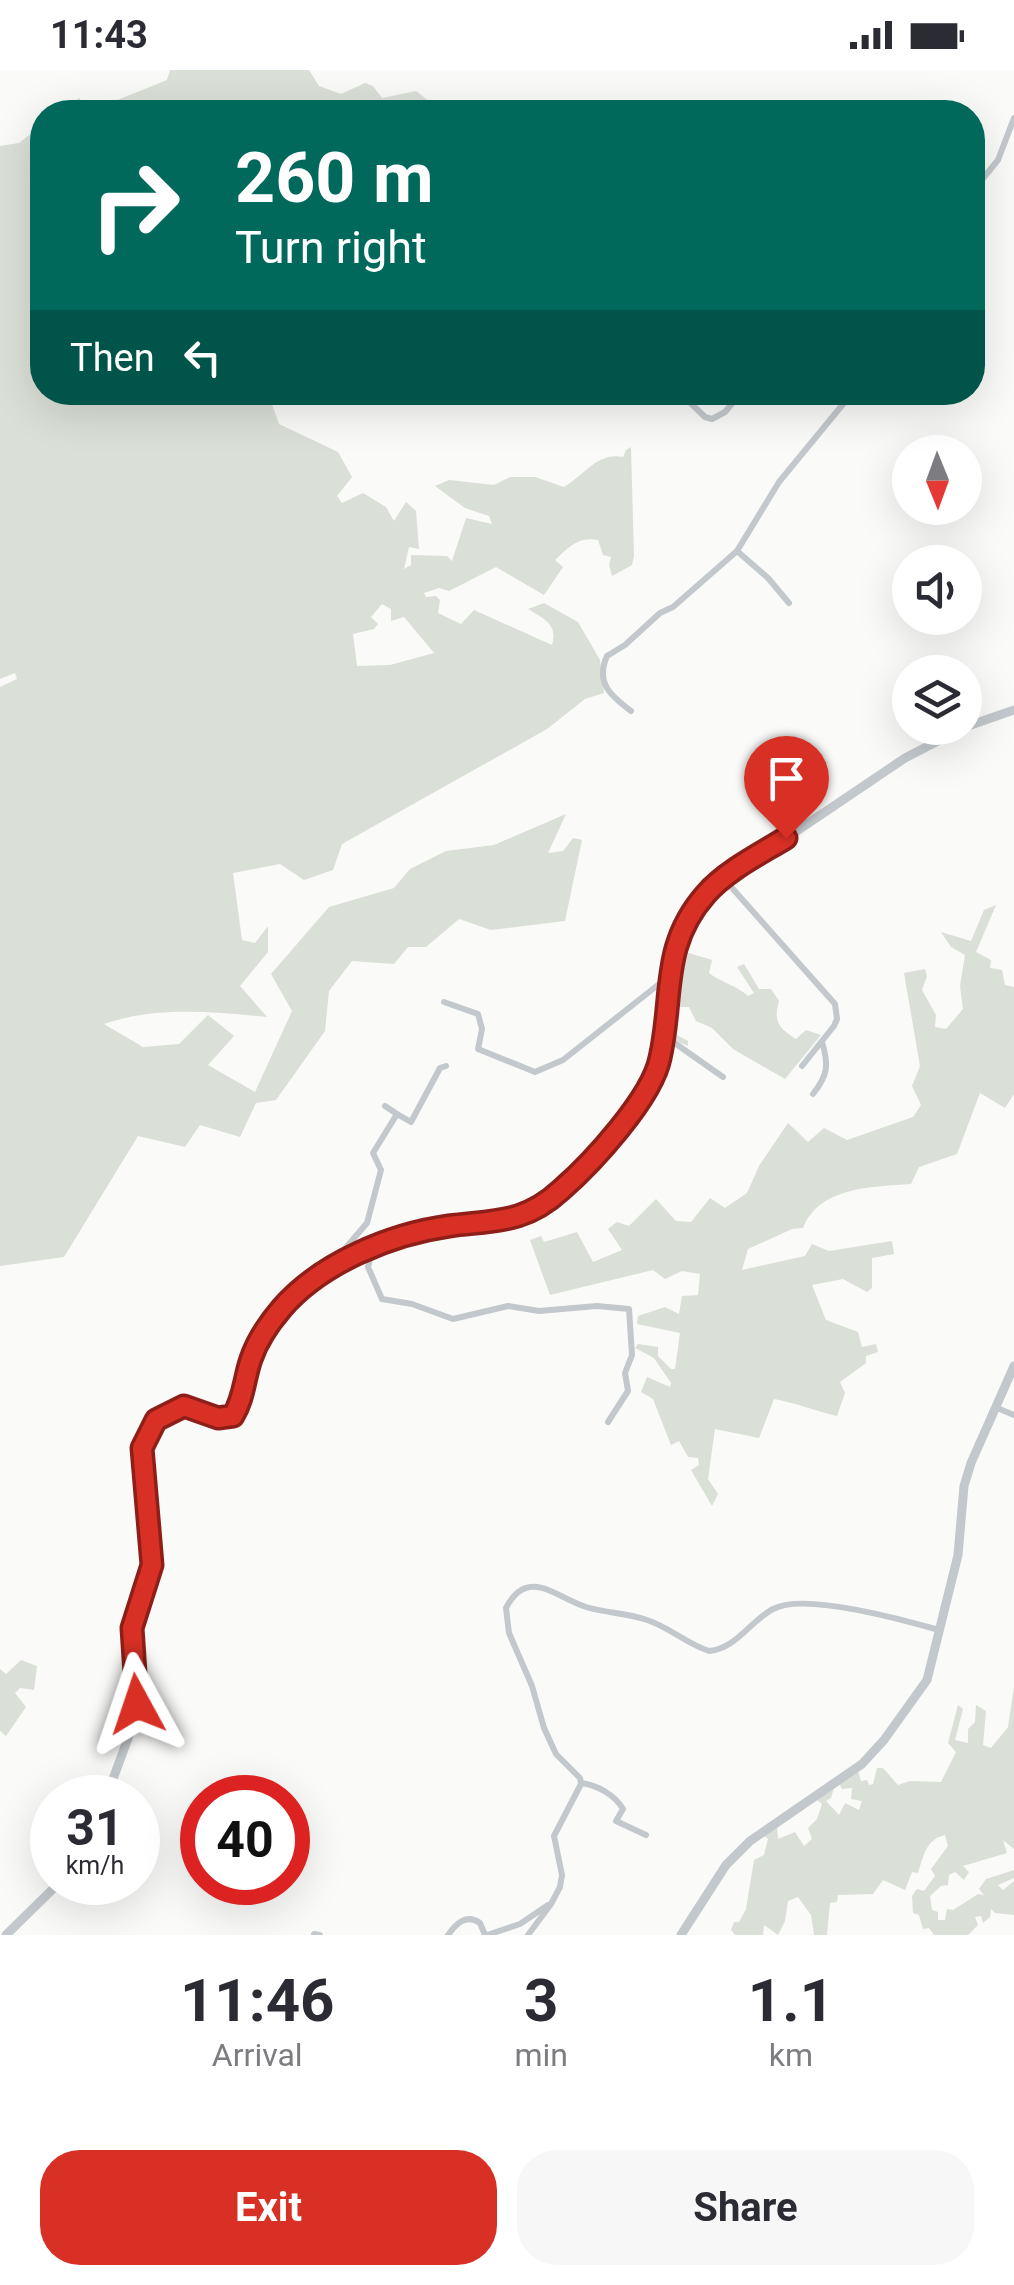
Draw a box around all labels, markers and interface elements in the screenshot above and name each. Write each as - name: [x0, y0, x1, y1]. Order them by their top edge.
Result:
- text: 11:43: [50, 13, 148, 57]
- text: 260 m: [235, 137, 434, 219]
- icon: right: [70, 140, 200, 270]
- text: Turn right: [235, 221, 427, 274]
- icon: left: [175, 330, 230, 385]
- text: Then: [70, 336, 155, 380]
- north arrow: [892, 435, 982, 525]
- map controls: [892, 435, 982, 745]
- button: sound: [892, 545, 982, 635]
- button: layers: [892, 655, 982, 745]
- pin: [744, 736, 829, 839]
- icon: arrive: [759, 751, 814, 806]
- position arrow: [85, 1652, 189, 1756]
- speed limit sign: 40: [180, 1775, 310, 1905]
- text: 31: [66, 1799, 124, 1857]
- text: km/h: [66, 1851, 124, 1880]
- text: 11:46: [180, 1965, 335, 2036]
- text: 3: [524, 1965, 558, 2036]
- text: 1.1: [748, 1965, 834, 2036]
- text: Arrival: [212, 2036, 303, 2074]
- text: min: [514, 2036, 568, 2074]
- text: km: [769, 2036, 813, 2074]
- button: Exit: [40, 2150, 497, 2265]
- button: Share: [517, 2150, 974, 2265]

